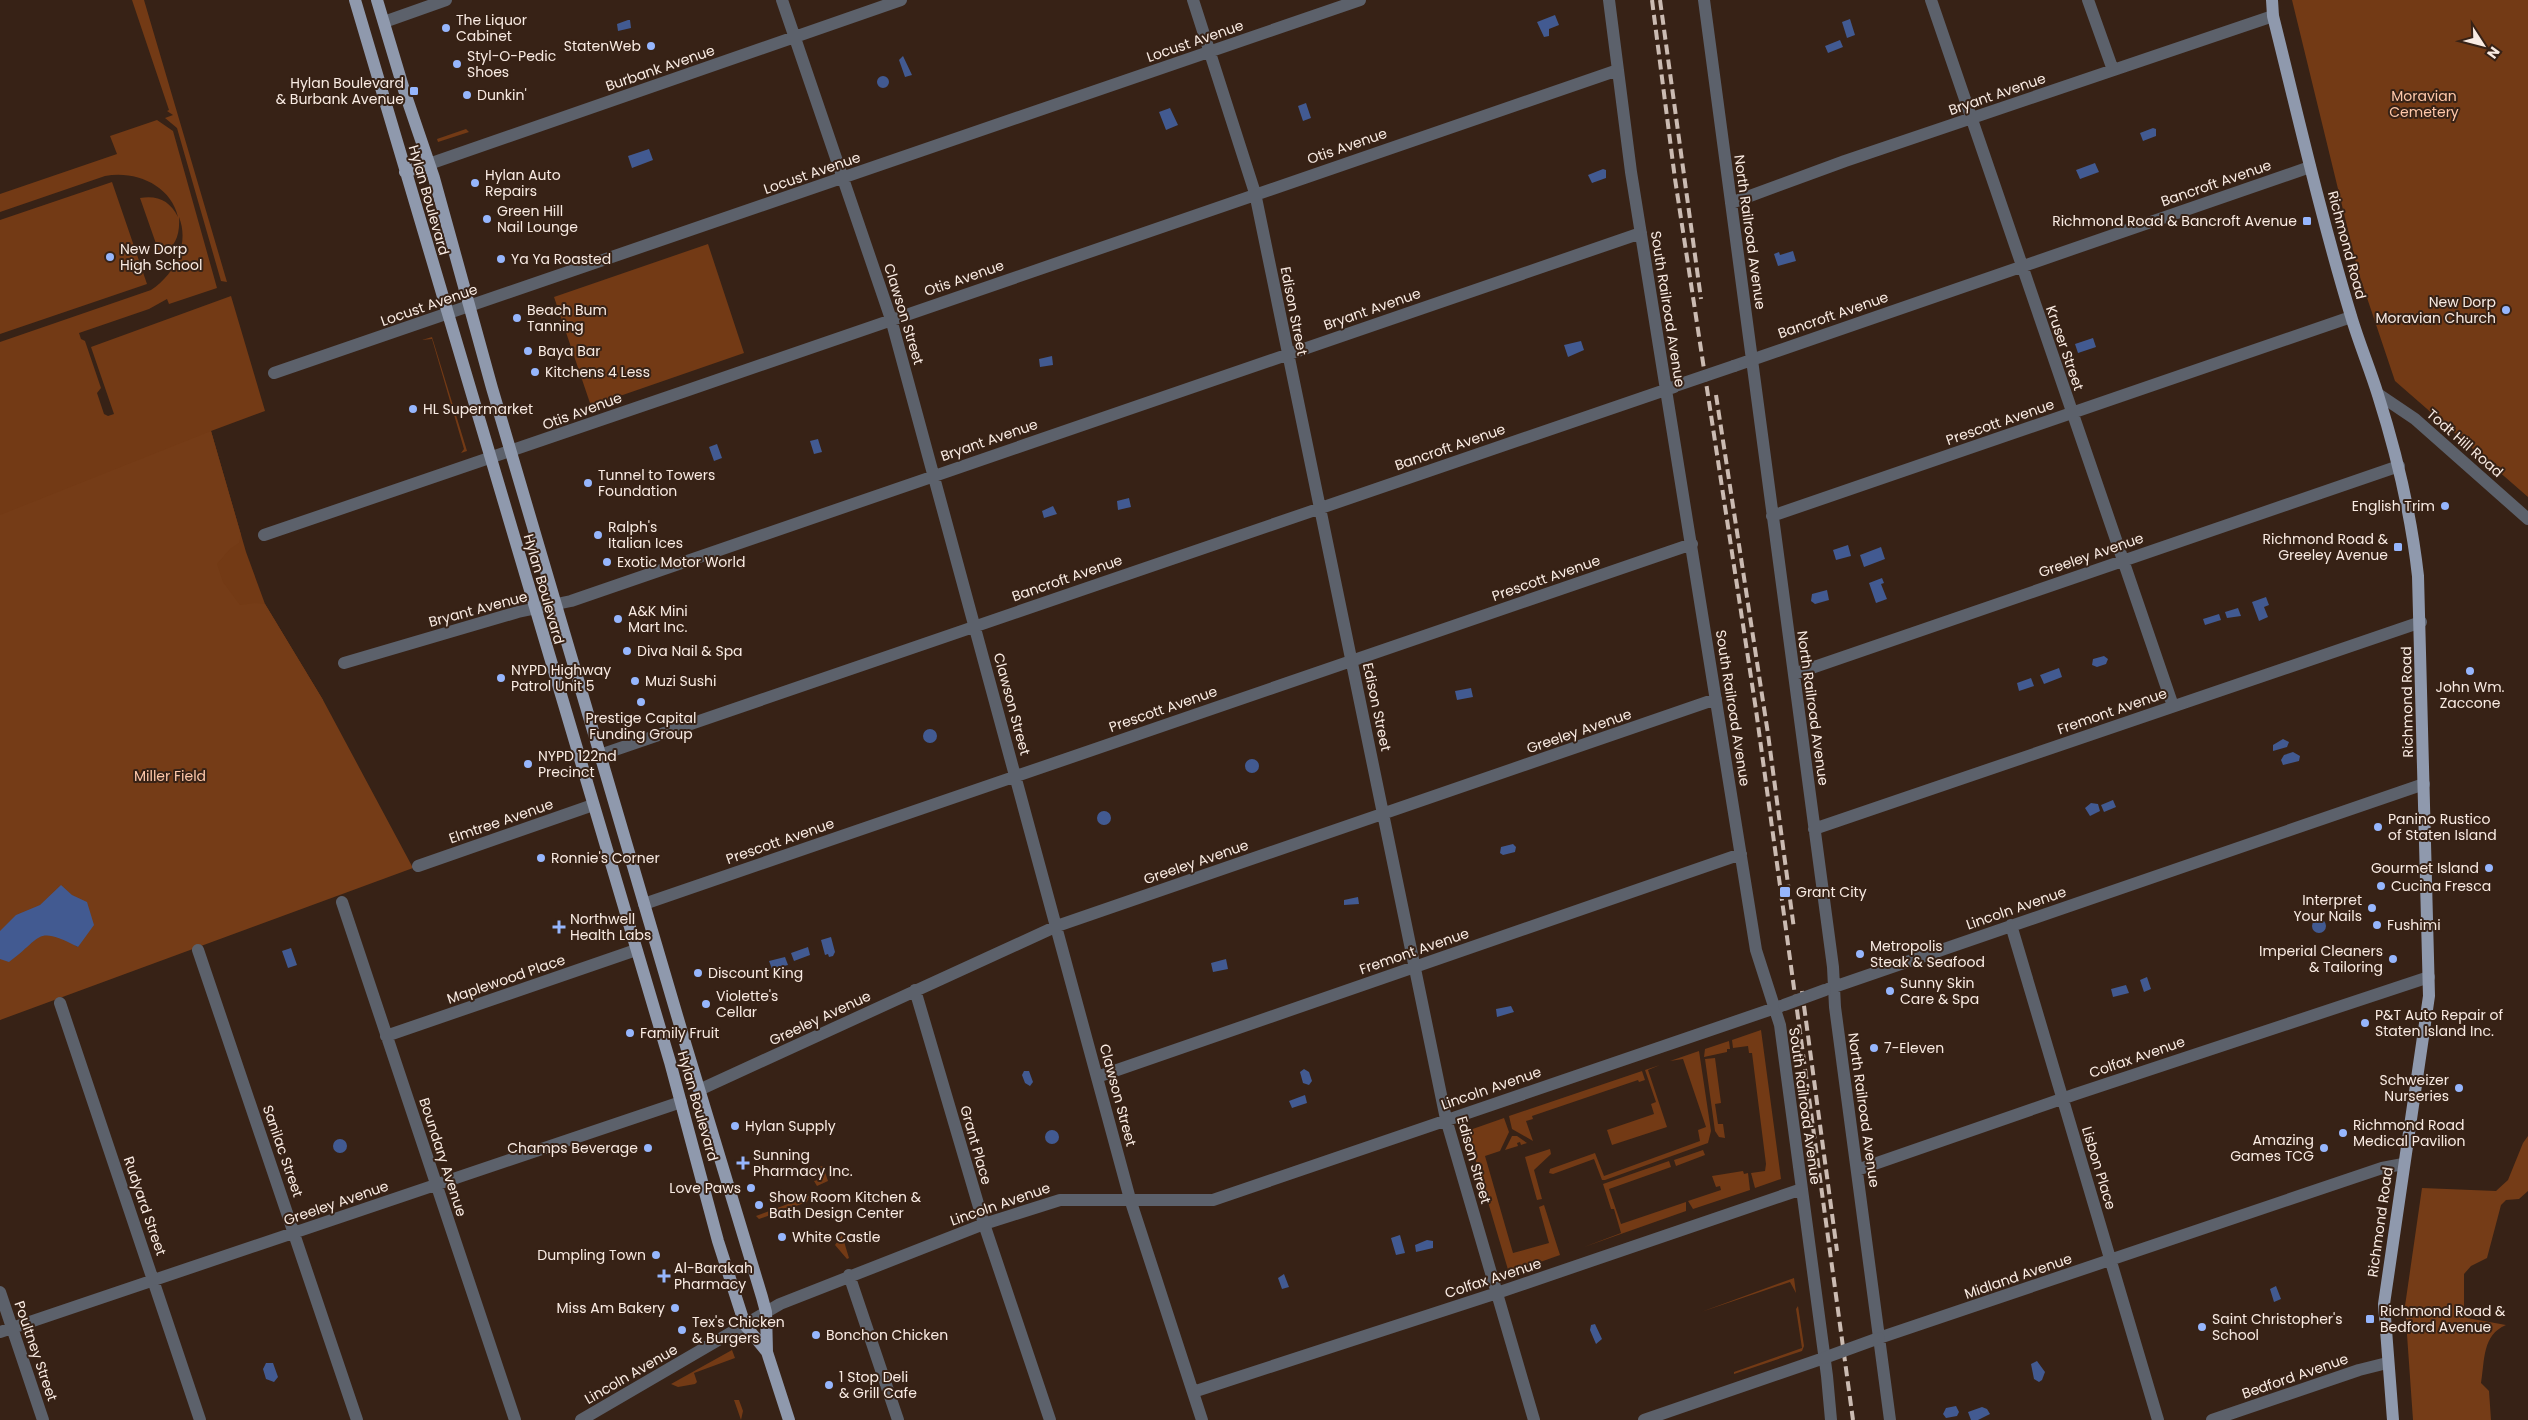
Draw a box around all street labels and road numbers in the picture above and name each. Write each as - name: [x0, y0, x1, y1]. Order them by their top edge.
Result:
- street label: Locust Avenue: [1144, 15, 1246, 67]
- street label: Burbank Avenue: [603, 40, 718, 96]
- street label: Bryant Avenue: [1946, 68, 2049, 120]
- street label: Otis Avenue: [1304, 123, 1390, 169]
- street label: Hylan Boulevard: [404, 143, 454, 257]
- street label: Locust Avenue: [761, 147, 863, 199]
- street label: North Railroad Avenue: [1729, 153, 1771, 311]
- street label: Bancroft Avenue: [2158, 155, 2274, 211]
- street label: Richmond Road: [2323, 189, 2371, 301]
- street label: South Railroad Avenue: [1646, 229, 1690, 389]
- street label: Otis Avenue: [921, 255, 1007, 301]
- street label: Clawson Street: [879, 261, 929, 367]
- street label: Edison Street: [1276, 265, 1312, 357]
- street label: Locust Avenue: [378, 279, 480, 331]
- street label: Bryant Avenue: [1321, 283, 1424, 335]
- street label: Bancroft Avenue: [1775, 287, 1891, 343]
- street label: Kruser Street: [2041, 303, 2089, 393]
- street label: Otis Avenue: [540, 387, 625, 435]
- street label: Prescott Avenue: [1943, 394, 2057, 450]
- street label: Todt Hill Road: [2423, 404, 2507, 482]
- street label: Bryant Avenue: [938, 414, 1041, 466]
- street label: Bancroft Avenue: [1392, 419, 1508, 475]
- street label: Greeley Avenue: [2036, 528, 2146, 582]
- street label: Hylan Boulevard: [519, 532, 569, 646]
- street label: Bancroft Avenue: [1009, 550, 1125, 606]
- street label: Prescott Avenue: [1489, 550, 1603, 606]
- street label: Bryant Avenue: [426, 586, 530, 632]
- street label: South Railroad Avenue: [1711, 628, 1755, 788]
- street label: North Railroad Avenue: [1792, 629, 1834, 787]
- street label: Richmond Road: [2396, 646, 2418, 758]
- street label: Clawson Street: [989, 651, 1035, 757]
- street label: Edison Street: [1358, 661, 1396, 753]
- street label: Prescott Avenue: [1106, 681, 1220, 737]
- street label: Fremont Avenue: [2055, 683, 2170, 739]
- street label: Greeley Avenue: [1524, 704, 1634, 758]
- street label: Elmtree Avenue: [446, 794, 556, 848]
- street label: Prescott Avenue: [723, 813, 837, 869]
- street label: Greeley Avenue: [1141, 835, 1251, 889]
- street label: Lincoln Avenue: [1963, 881, 2069, 934]
- street label: Fremont Avenue: [1357, 923, 1472, 979]
- street label: Maplewood Place: [444, 949, 568, 1009]
- street label: Greeley Avenue: [766, 986, 874, 1050]
- street label: South Railroad Avenue: [1784, 1026, 1826, 1186]
- street label: North Railroad Avenue: [1843, 1031, 1885, 1189]
- street label: Colfax Avenue: [2086, 1031, 2188, 1083]
- street label: Clawson Street: [1095, 1042, 1141, 1148]
- street label: Hylan Boulevard: [673, 1049, 723, 1163]
- street label: Lincoln Avenue: [1438, 1061, 1544, 1114]
- street label: Boundary Avenue: [414, 1095, 472, 1219]
- street label: Sanilac Street: [258, 1102, 308, 1200]
- street label: Grant Place: [955, 1103, 997, 1187]
- street label: Edison Street: [1452, 1114, 1496, 1206]
- street label: Lisbon Place: [2077, 1124, 2121, 1212]
- street label: Rudyard Street: [119, 1154, 171, 1258]
- street label: Richmond Road: [2362, 1165, 2398, 1279]
- street label: Greeley Avenue: [281, 1176, 391, 1230]
- street label: Lincoln Avenue: [947, 1177, 1053, 1230]
- street label: Midland Avenue: [1962, 1248, 2075, 1304]
- street label: Colfax Avenue: [1442, 1253, 1544, 1303]
- street label: Poultney Street: [9, 1298, 63, 1404]
- street label: Lincoln Avenue: [581, 1339, 682, 1409]
- street label: Bedford Avenue: [2239, 1348, 2351, 1404]

